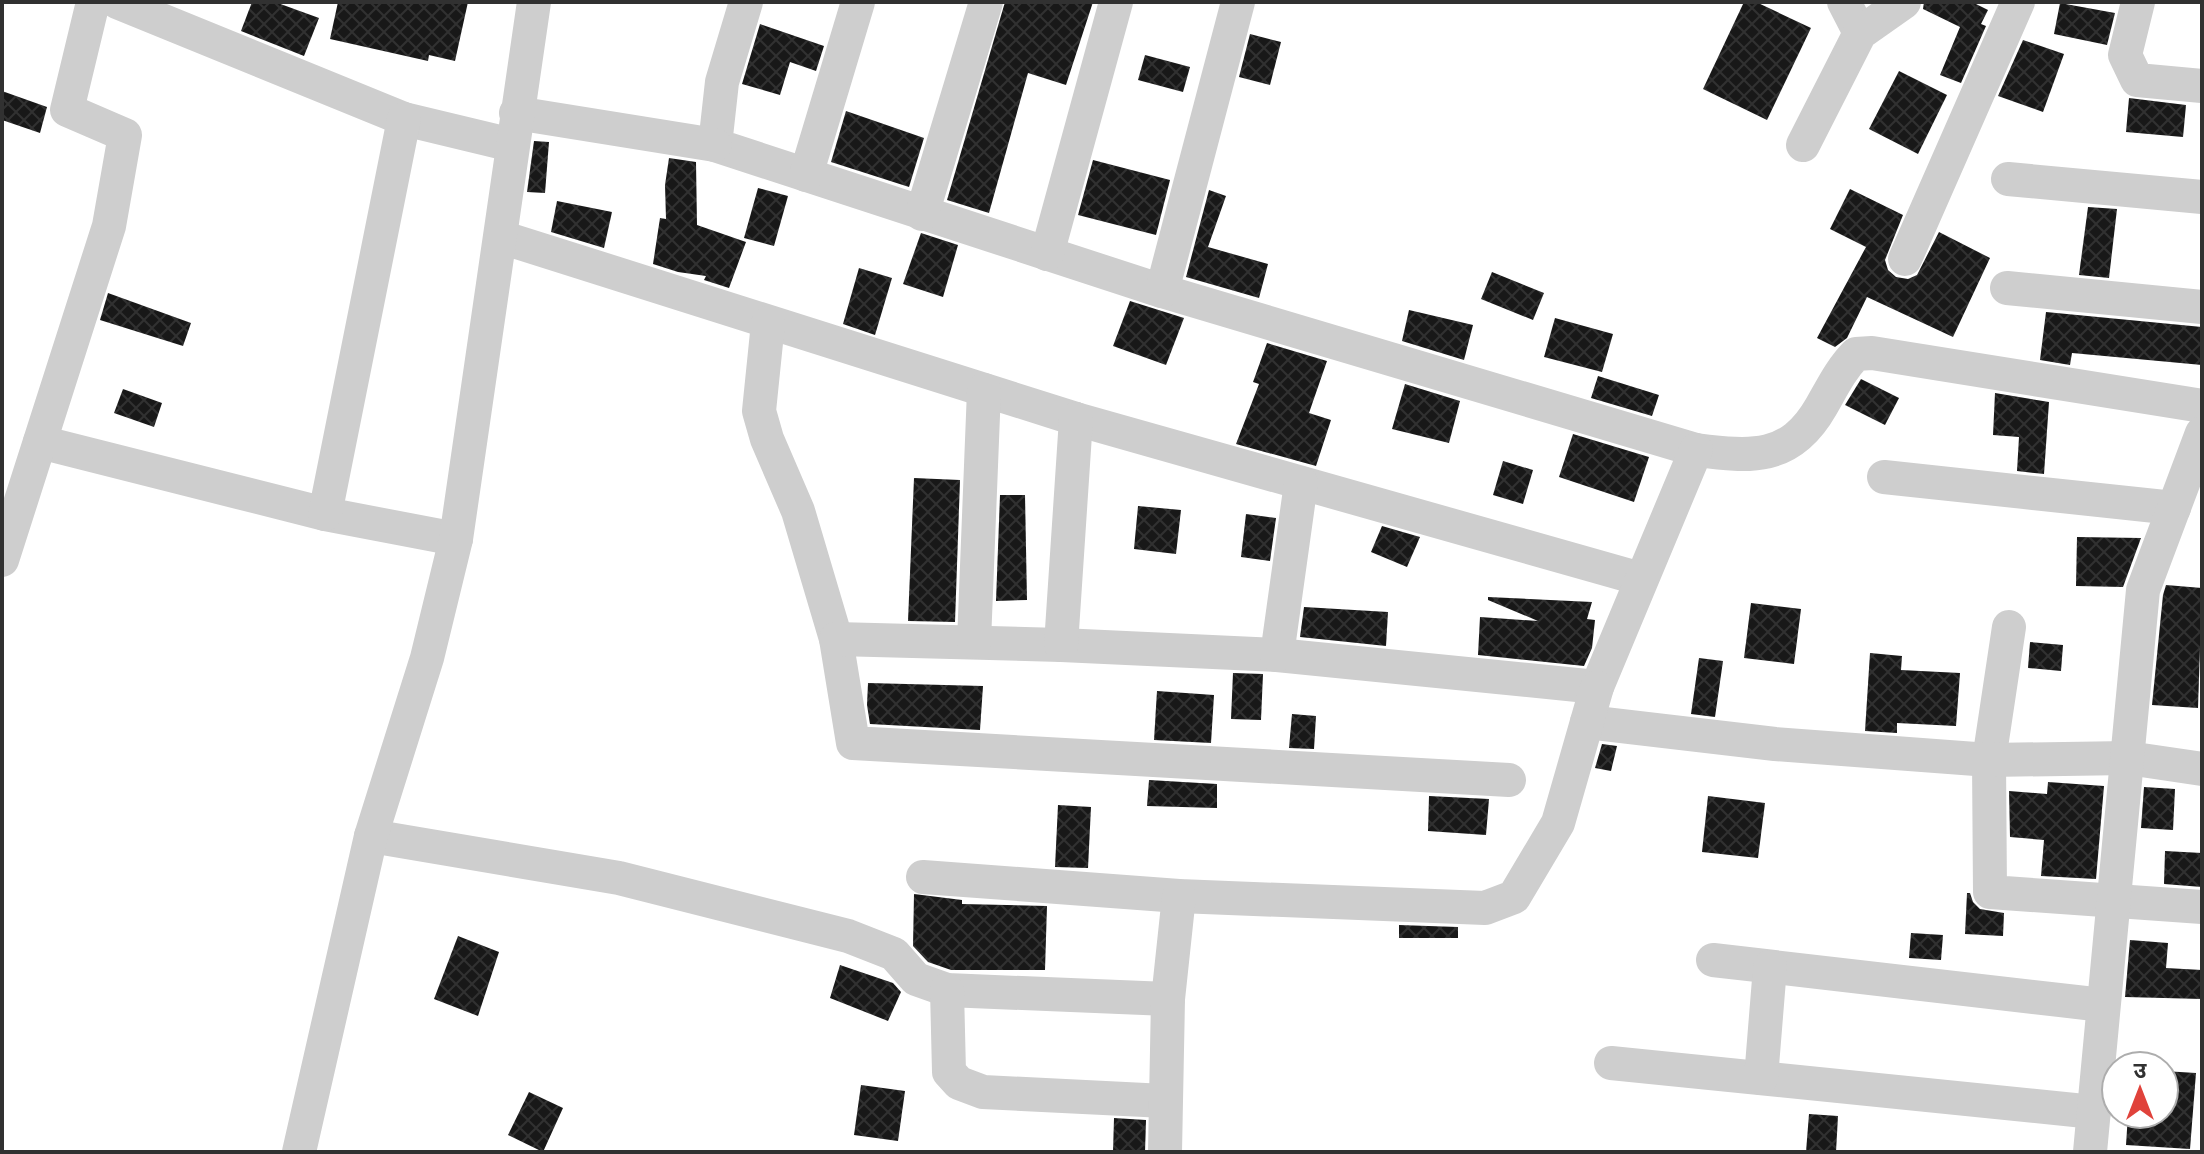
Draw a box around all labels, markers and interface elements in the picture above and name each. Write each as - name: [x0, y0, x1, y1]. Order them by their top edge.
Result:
- north arrow: [2100, 1050, 2180, 1130]
- text: उ: [2134, 1056, 2148, 1086]

